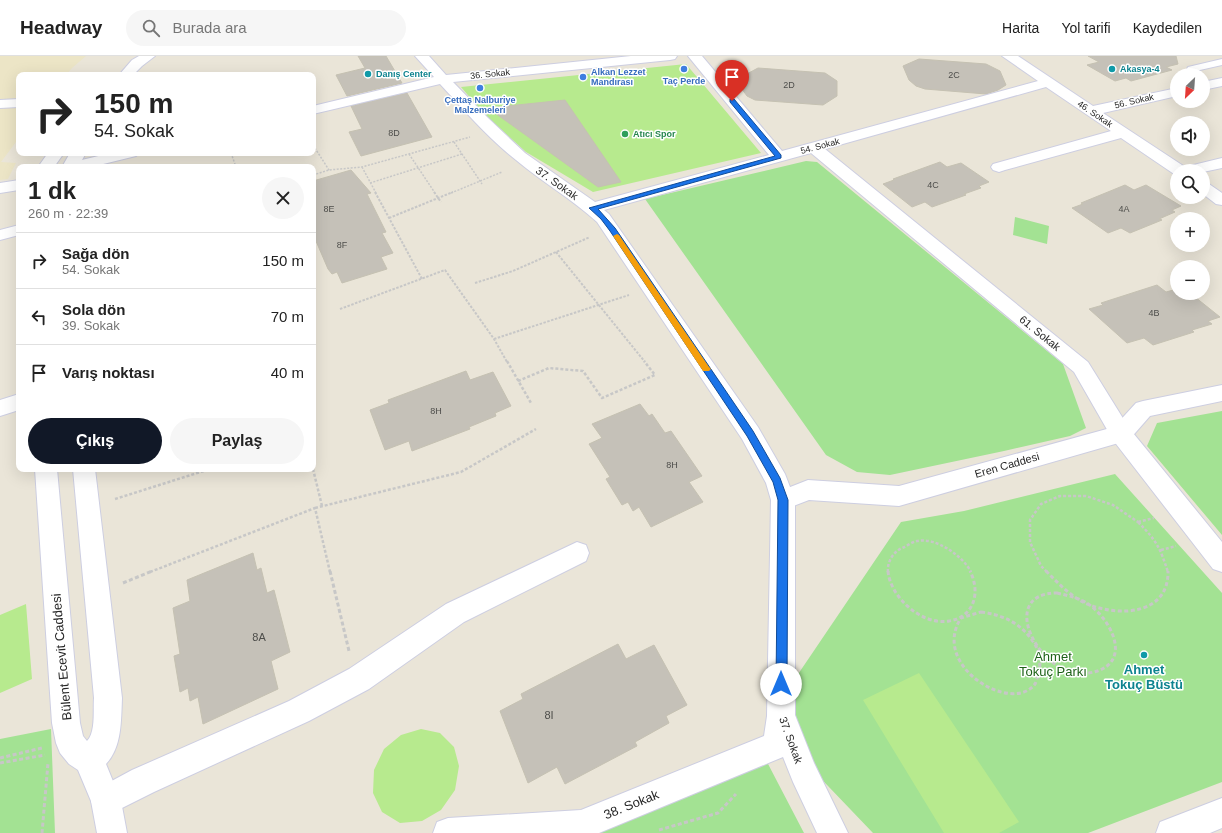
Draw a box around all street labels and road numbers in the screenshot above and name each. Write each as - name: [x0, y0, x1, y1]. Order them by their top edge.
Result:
- street label: 36. Sokak: [470, 67, 511, 81]
- street label: 56. Sokak: [1113, 92, 1155, 110]
- street label: 46. Sokak: [1076, 99, 1115, 130]
- street label: 54. Sokak: [799, 136, 841, 156]
- street label: 37. Sokak: [534, 164, 581, 202]
- street label: 61. Sokak: [1017, 313, 1063, 353]
- street label: Eren Caddesi: [973, 450, 1041, 480]
- street label: Bülent Ecevit Caddesi: [48, 593, 75, 721]
- street label: 37. Sokak: [777, 715, 805, 766]
- street label: 38. Sokak: [602, 786, 661, 822]

